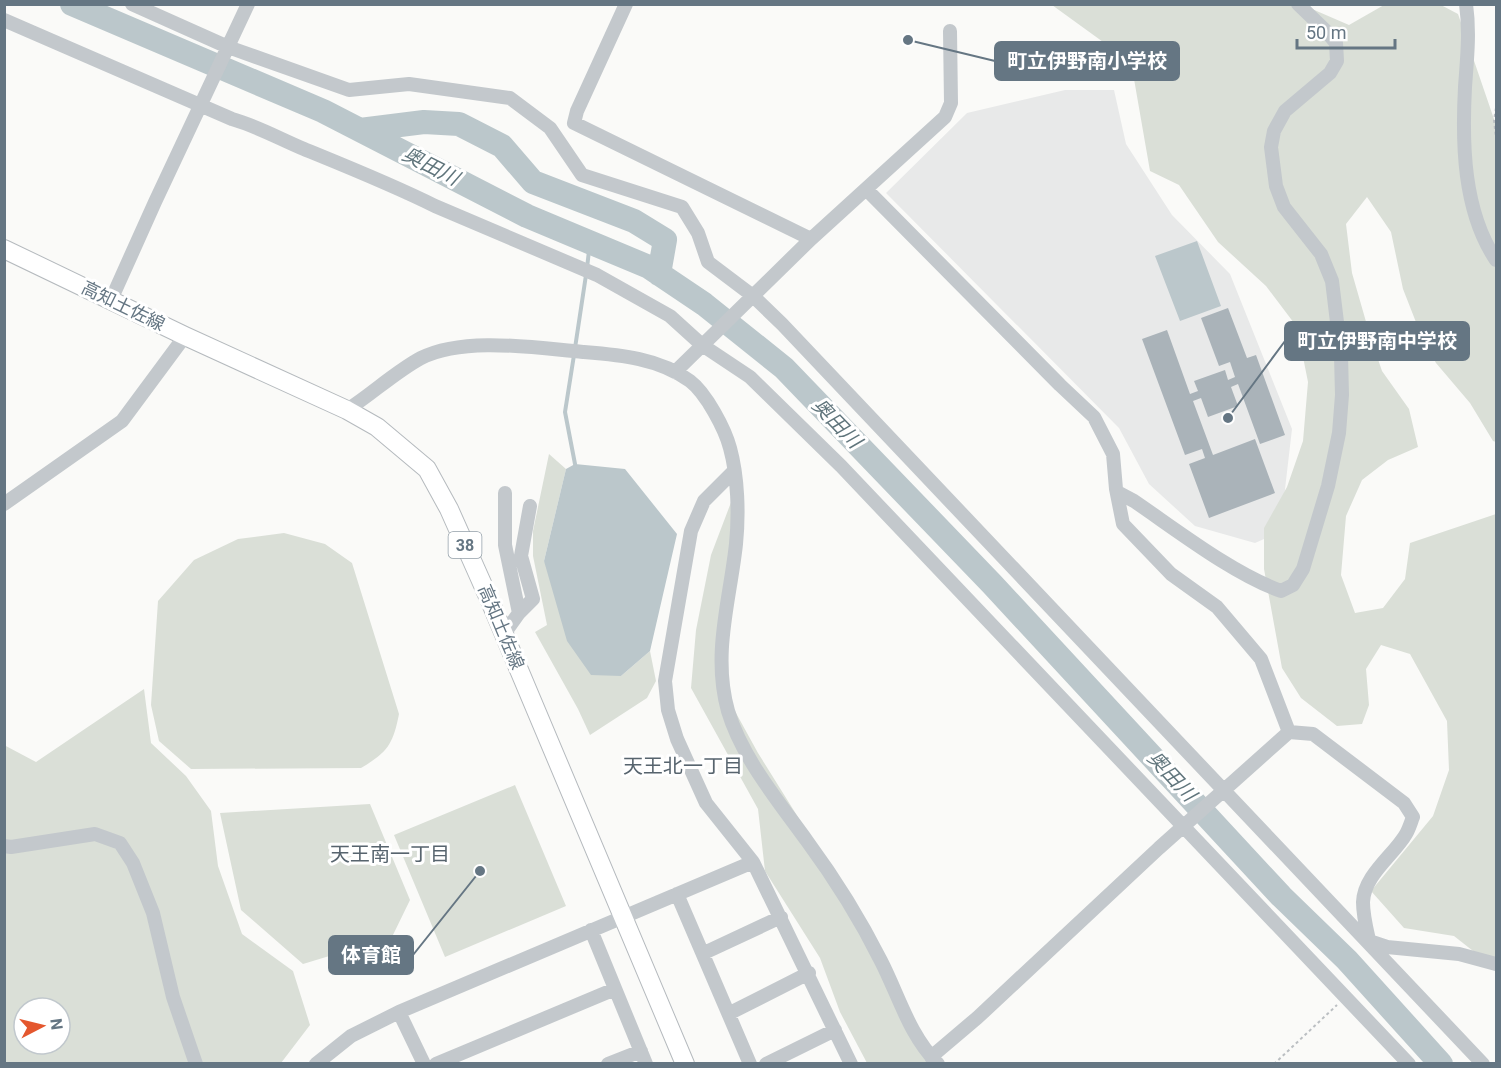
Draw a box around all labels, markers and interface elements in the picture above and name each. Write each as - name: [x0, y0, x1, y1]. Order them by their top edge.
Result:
- scale bar: [1297, 12, 1394, 50]
- text: 50 m: [1306, 22, 1346, 43]
- callout: 町立伊野南小学校: [995, 42, 1179, 80]
- text: 町立伊野南小学校: [1007, 49, 1167, 73]
- water label: 奥田川: [399, 142, 465, 191]
- street label: 高知土佐線: [78, 276, 168, 335]
- callout: 町立伊野南中学校: [1285, 322, 1469, 360]
- text: 町立伊野南中学校: [1297, 329, 1457, 353]
- water label: 奥田川: [808, 393, 868, 454]
- road number: 38: [448, 532, 482, 558]
- street label: 高知土佐線: [474, 581, 529, 672]
- water label: 奥田川: [1143, 746, 1203, 808]
- district label: 天王北一丁目: [623, 754, 743, 778]
- district label: 天王南一丁目: [330, 842, 450, 866]
- callout: 体育館: [329, 936, 413, 974]
- text: 体育館: [341, 943, 401, 967]
- north arrow: [12, 996, 72, 1056]
- text: N: [46, 1017, 67, 1031]

